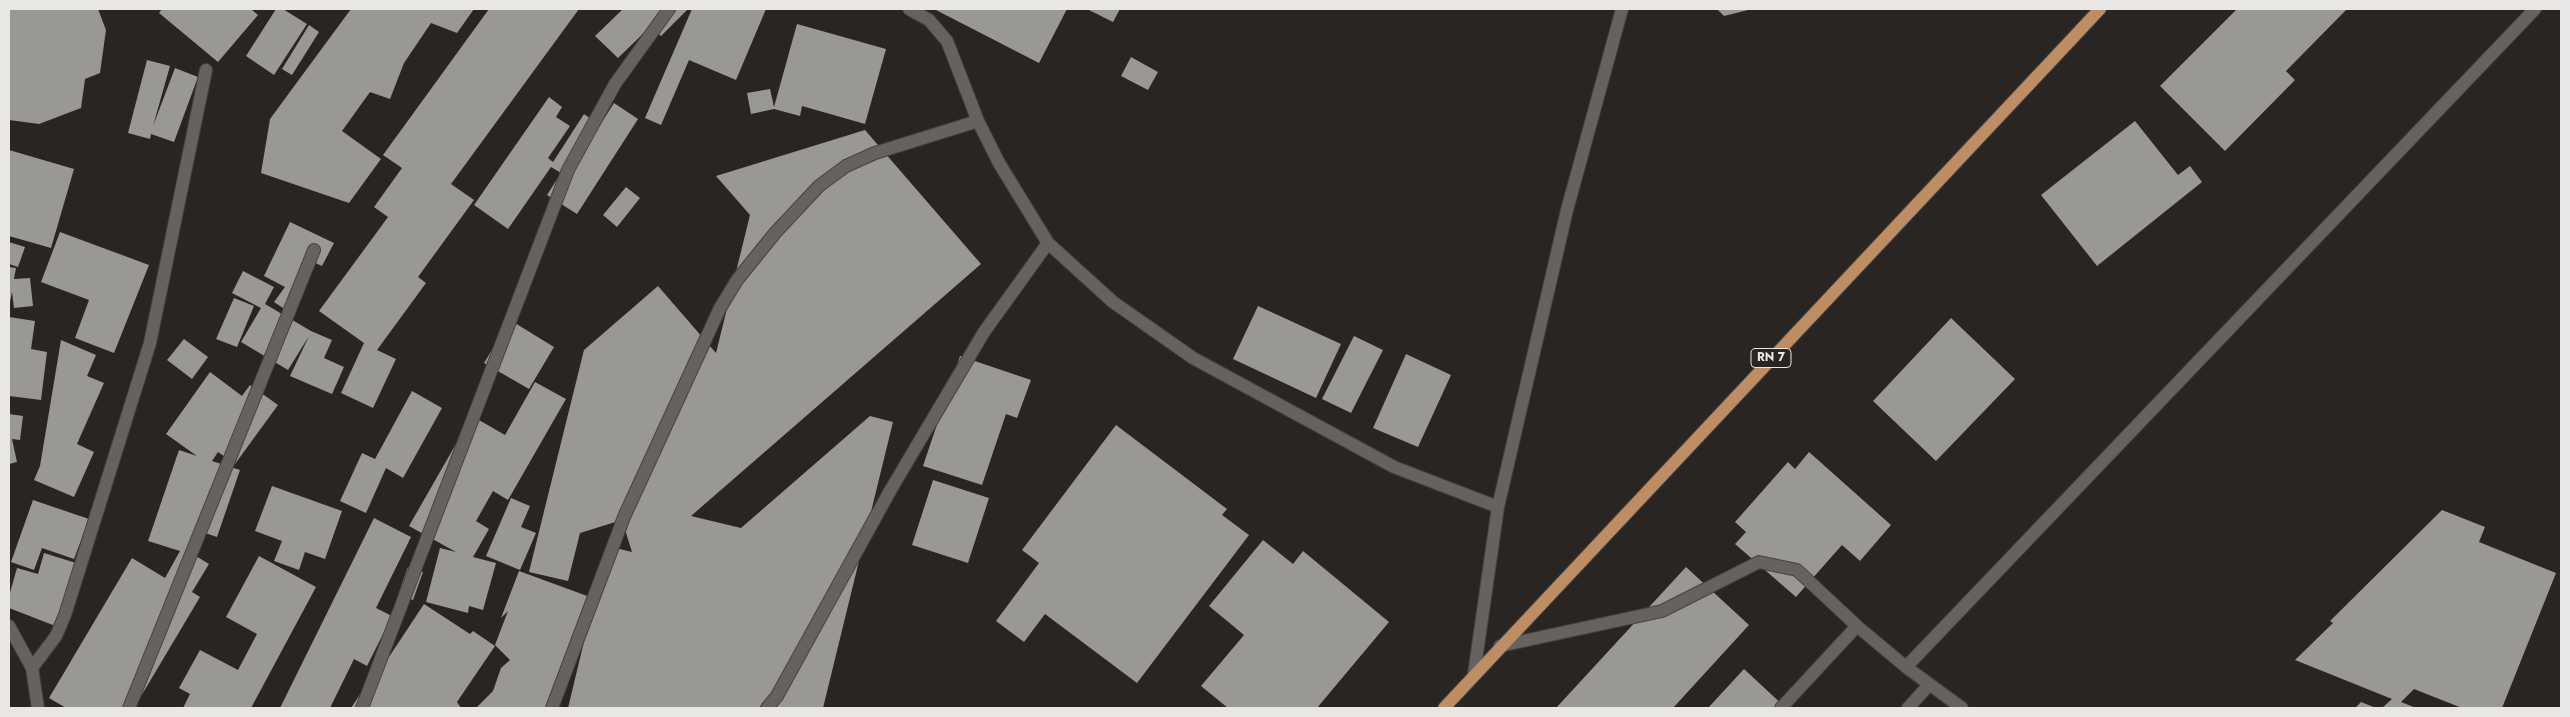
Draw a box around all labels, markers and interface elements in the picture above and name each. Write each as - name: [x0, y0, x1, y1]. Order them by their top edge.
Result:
- road number: RN 7: [1751, 348, 1791, 368]

